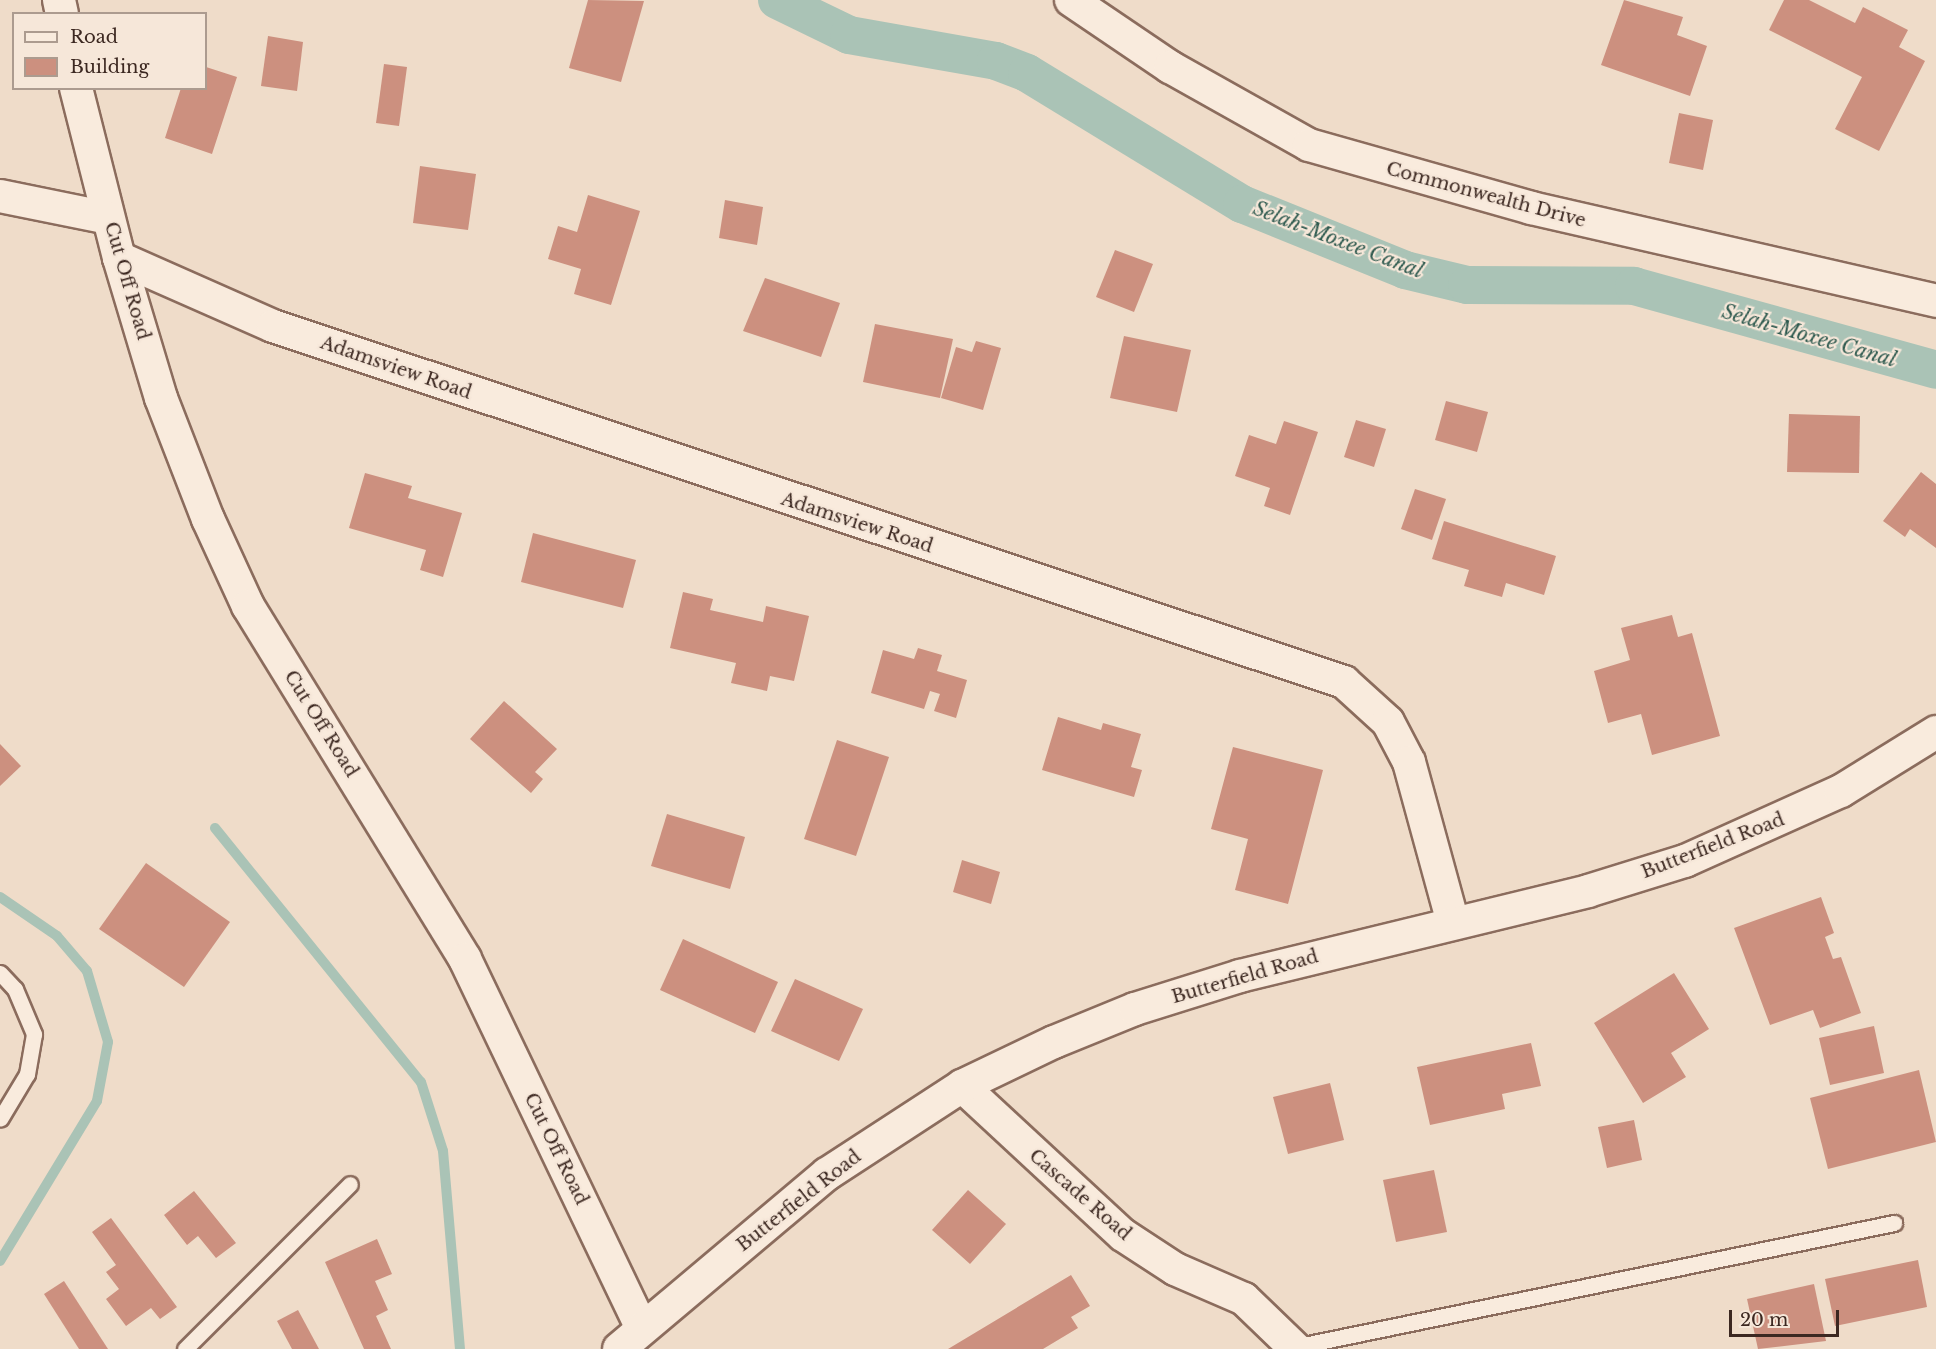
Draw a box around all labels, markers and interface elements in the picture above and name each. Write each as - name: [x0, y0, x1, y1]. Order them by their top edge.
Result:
- legend: [12, 12, 207, 90]
- text: Road: [70, 26, 118, 48]
- text: Building: [70, 56, 149, 78]
- street label: Commonwealth Drive: [1384, 158, 1588, 232]
- water label: Selah-Moxee Canal: [1250, 196, 1426, 284]
- street label: Cut Off Road: [100, 220, 154, 342]
- water label: Selah-Moxee Canal: [1719, 300, 1899, 372]
- street label: Adamsview Road: [317, 332, 475, 404]
- street label: Adamsview Road: [778, 488, 936, 558]
- street label: Cut Off Road: [280, 667, 362, 781]
- street label: Butterfield Road: [1638, 809, 1788, 883]
- street label: Butterfield Road: [1169, 946, 1321, 1008]
- street label: Cut Off Road: [520, 1090, 592, 1208]
- street label: Cascade Road: [1025, 1145, 1135, 1245]
- street label: Butterfield Road: [733, 1146, 865, 1256]
- scale bar: [1732, 1298, 1842, 1336]
- text: 20 m: [1740, 1309, 1788, 1331]

